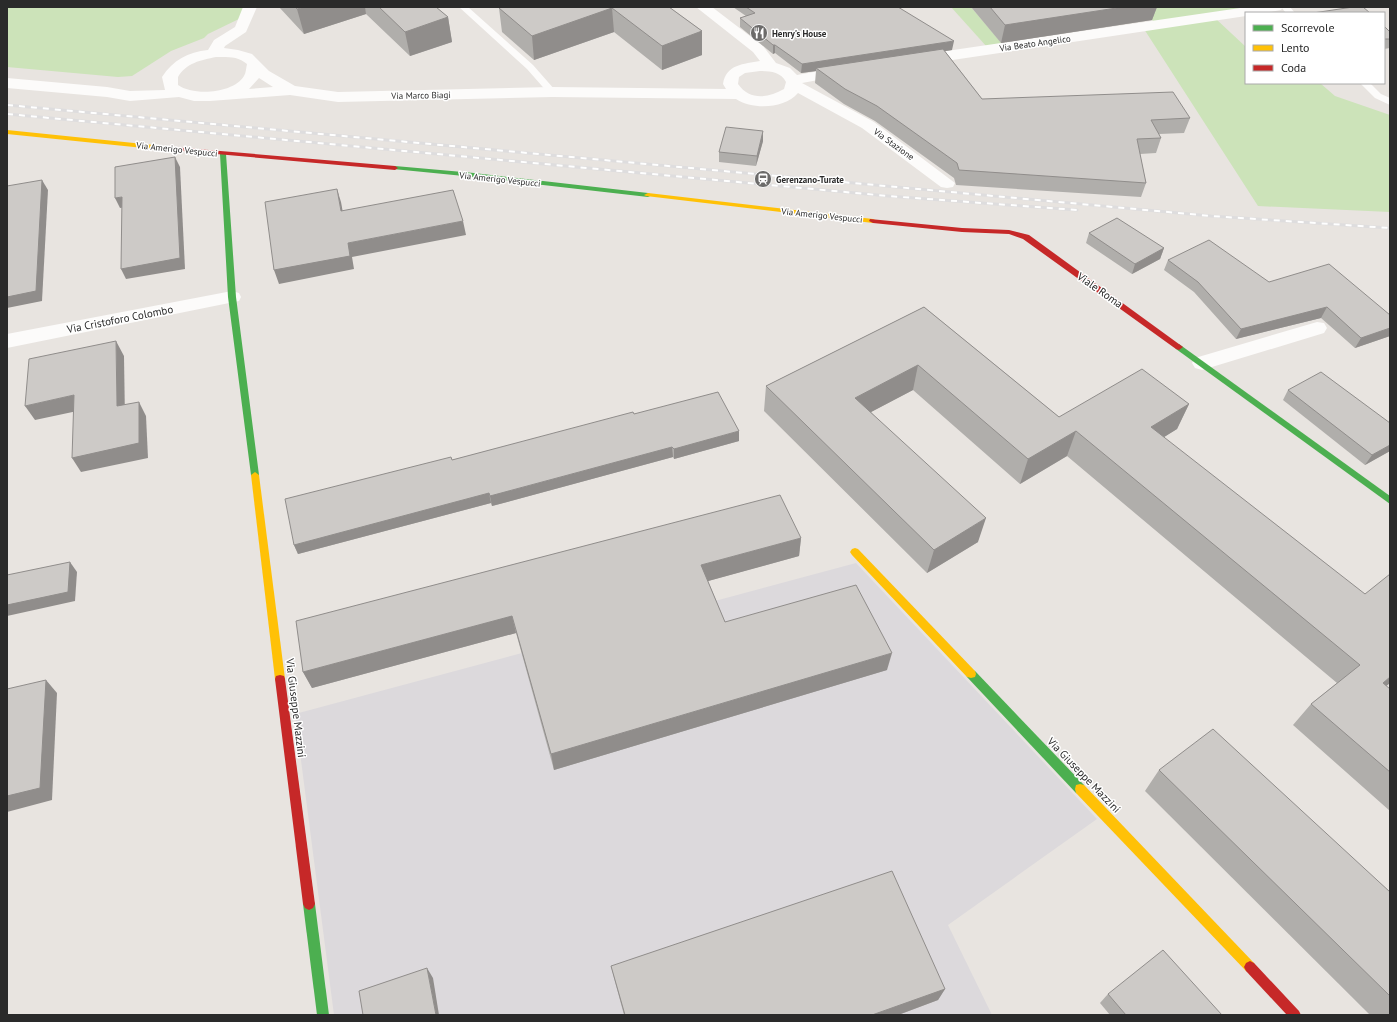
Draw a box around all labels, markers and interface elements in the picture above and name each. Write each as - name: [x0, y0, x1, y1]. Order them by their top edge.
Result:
- legend: [1245, 12, 1385, 84]
- text: Scorrevole: [1281, 20, 1335, 35]
- restaurant icon: Henry's House: [749, 23, 769, 43]
- place label: Henry's House: [772, 28, 827, 39]
- street label: Via Beato Angelico: [998, 33, 1072, 54]
- text: Lento: [1281, 40, 1310, 55]
- text: Coda: [1281, 60, 1306, 75]
- street label: Via Marco Biagi: [390, 89, 451, 101]
- street label: Via Stazione: [871, 125, 917, 163]
- street label: Via Amerigo Vespucci: [135, 139, 218, 159]
- street label: Via Amerigo Vespucci: [458, 169, 541, 189]
- station icon: Gerenzano-Turate: [753, 169, 773, 189]
- place label: Gerenzano-Turate: [776, 174, 844, 185]
- street label: Via Amerigo Vespucci: [780, 205, 863, 225]
- street label: Viale Roma: [1074, 269, 1126, 311]
- street label: Via Cristoforo Colombo: [65, 302, 174, 336]
- street label: Via Giuseppe Mazzini: [283, 657, 309, 758]
- street label: Via Giuseppe Mazzini: [1044, 734, 1124, 816]

